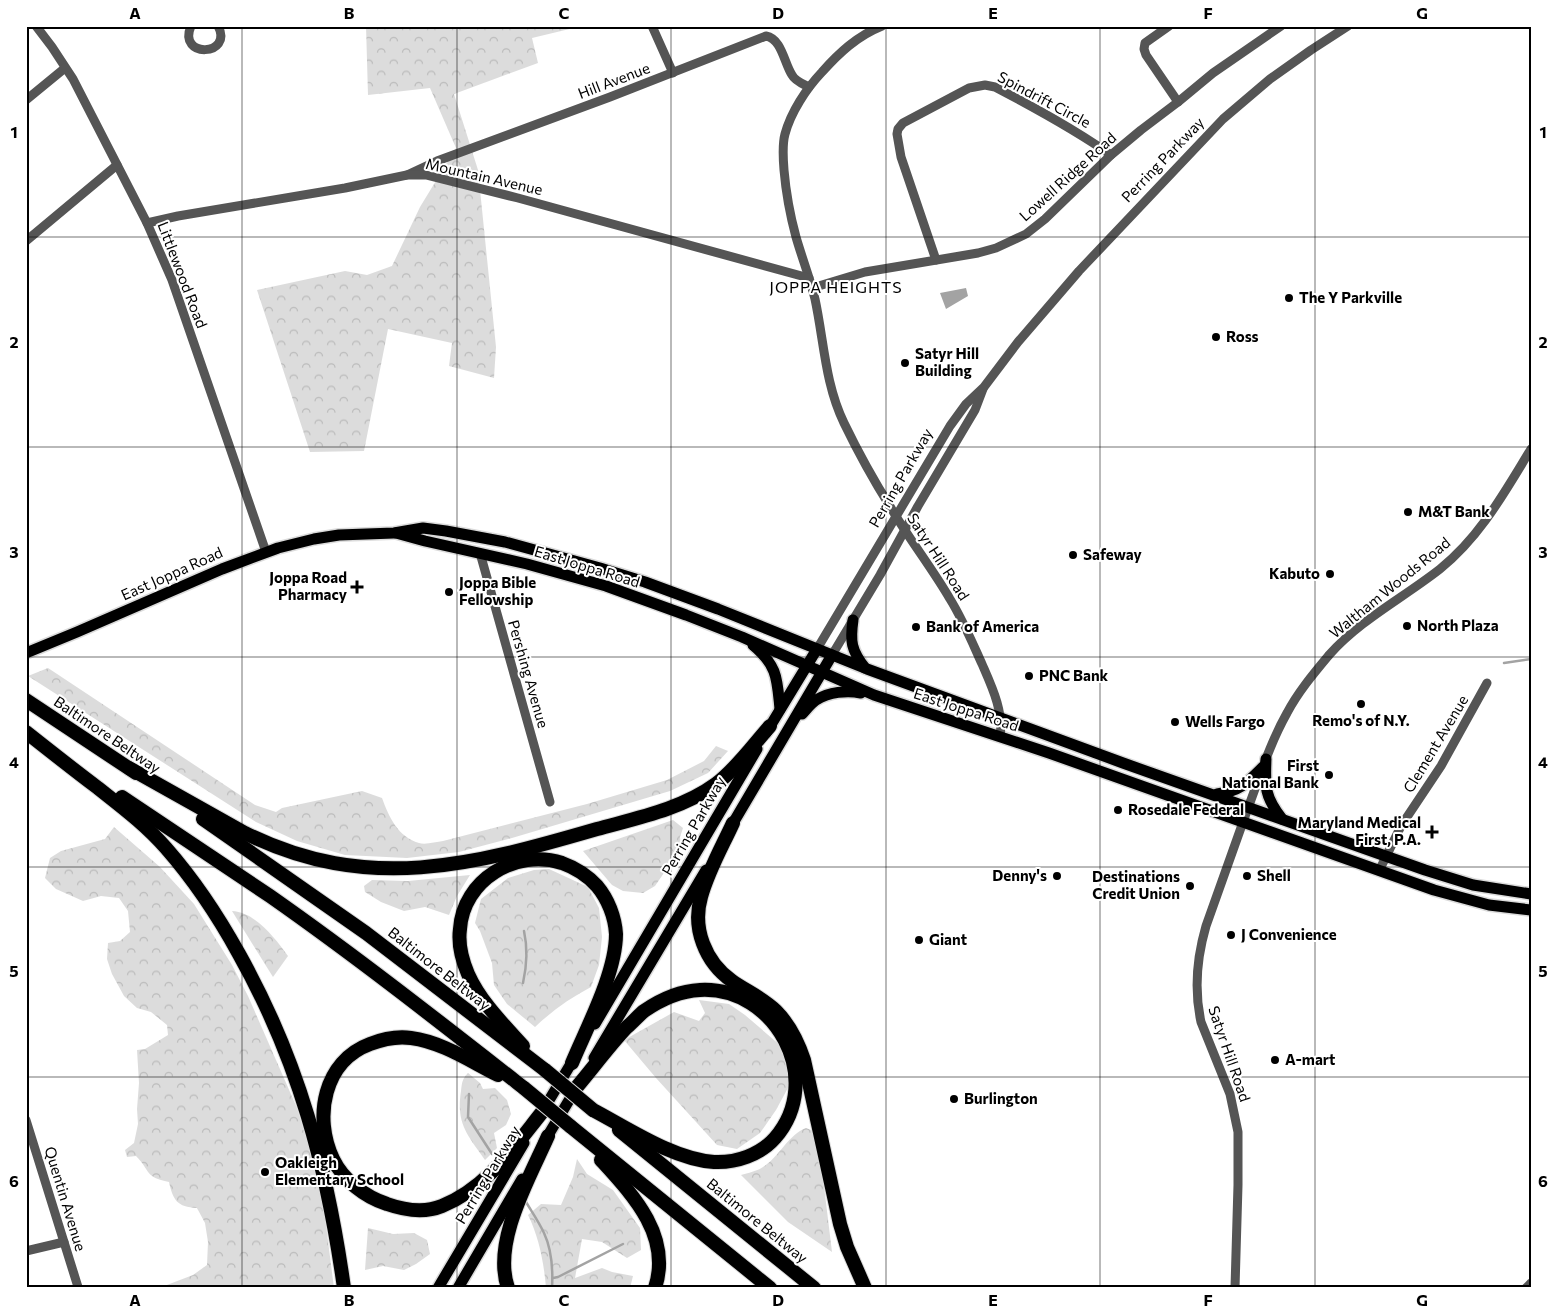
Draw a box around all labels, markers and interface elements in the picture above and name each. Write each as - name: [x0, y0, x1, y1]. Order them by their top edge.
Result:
- text: A: [129, 3, 141, 22]
- text: B: [344, 3, 355, 22]
- text: C: [559, 3, 570, 22]
- text: D: [772, 3, 784, 22]
- text: E: [988, 3, 998, 22]
- text: F: [1203, 3, 1213, 22]
- text: G: [1416, 3, 1428, 22]
- street label: Hill Avenue: [575, 58, 652, 102]
- street label: Spindrift Circle: [995, 67, 1094, 131]
- street label: Perring Parkway: [1117, 113, 1208, 206]
- text: 1: [10, 122, 18, 141]
- text: 1: [1539, 122, 1547, 141]
- street label: Lowell Ridge Road: [1015, 128, 1119, 224]
- street label: Mountain Avenue: [424, 154, 545, 198]
- street label: Littlewood Road: [154, 219, 211, 330]
- district label: JOPPA HEIGHTS: [769, 277, 903, 296]
- place label: The Y Parkville: [1299, 288, 1402, 306]
- marker: The Y Parkville: [1283, 292, 1295, 304]
- place label: Ross: [1226, 327, 1259, 345]
- marker: Ross: [1210, 331, 1222, 343]
- text: 2: [9, 332, 19, 351]
- text: 2: [1538, 332, 1548, 351]
- place label: Satyr Hill Building: [915, 344, 979, 379]
- marker: Satyr Hill Building: [899, 357, 911, 369]
- street label: Perring Parkway: [865, 425, 936, 530]
- place label: M&T Bank: [1418, 502, 1490, 520]
- marker: M&T Bank: [1402, 506, 1414, 518]
- street label: Satyr Hill Road: [904, 510, 974, 603]
- street label: Waltham Woods Road: [1325, 533, 1453, 642]
- street label: East Joppa Road: [532, 541, 642, 591]
- text: 3: [9, 542, 19, 561]
- text: 3: [1538, 542, 1548, 561]
- street label: East Joppa Road: [118, 543, 225, 604]
- place label: Safeway: [1083, 545, 1142, 563]
- marker: Safeway: [1067, 549, 1079, 561]
- place label: Kabuto: [1269, 564, 1320, 582]
- place label: Joppa Road Pharmacy: [269, 568, 348, 603]
- marker: Kabuto: [1324, 568, 1336, 580]
- place label: Joppa Bible Fellowship: [459, 573, 536, 608]
- marker: Joppa Road Pharmacy: [351, 581, 363, 593]
- marker: Joppa Bible Fellowship: [443, 586, 455, 598]
- place label: North Plaza: [1417, 616, 1499, 634]
- place label: Bank of America: [926, 617, 1039, 635]
- street label: Pershing Avenue: [505, 618, 553, 730]
- marker: North Plaza: [1401, 620, 1413, 632]
- marker: Bank of America: [910, 621, 922, 633]
- place label: PNC Bank: [1039, 666, 1109, 684]
- marker: PNC Bank: [1023, 670, 1035, 682]
- street label: East Joppa Road: [912, 684, 1021, 735]
- street label: Clement Avenue: [1399, 691, 1471, 796]
- street label: Baltimore Beltway: [51, 692, 165, 777]
- marker: Remo's of N.Y.: [1355, 698, 1367, 710]
- place label: Remo's of N.Y.: [1312, 711, 1410, 729]
- place label: Wells Fargo: [1185, 712, 1265, 730]
- marker: Wells Fargo: [1169, 716, 1181, 728]
- text: 4: [9, 752, 19, 771]
- text: 4: [1538, 752, 1548, 771]
- place label: First National Bank: [1222, 756, 1319, 791]
- marker: First National Bank: [1323, 769, 1335, 781]
- street label: Perring Parkway: [658, 773, 729, 878]
- place label: Rosedale Federal: [1128, 800, 1244, 818]
- marker: Rosedale Federal: [1112, 804, 1124, 816]
- place label: Maryland Medical First, P.A.: [1298, 813, 1421, 848]
- marker: Maryland Medical First, P.A.: [1425, 825, 1439, 839]
- place label: Denny's: [992, 866, 1047, 884]
- place label: Shell: [1257, 866, 1291, 884]
- place label: Destinations Credit Union: [1092, 867, 1180, 902]
- marker: Denny's: [1051, 870, 1063, 882]
- marker: Shell: [1241, 870, 1253, 882]
- marker: Destinations Credit Union: [1184, 880, 1196, 892]
- street label: Baltimore Beltway: [385, 923, 494, 1014]
- place label: J Convenience: [1241, 925, 1337, 943]
- marker: J Convenience: [1225, 929, 1237, 941]
- place label: Giant: [929, 930, 967, 948]
- marker: Giant: [913, 934, 925, 946]
- text: 5: [9, 961, 19, 980]
- text: 5: [1538, 961, 1548, 980]
- street label: Satyr Hill Road: [1205, 1003, 1255, 1104]
- place label: A-mart: [1285, 1050, 1335, 1068]
- marker: A-mart: [1269, 1054, 1281, 1066]
- place label: Burlington: [964, 1089, 1038, 1107]
- marker: Burlington: [948, 1093, 960, 1105]
- street label: Perring Parkway: [451, 1122, 524, 1227]
- street label: Quentin Avenue: [41, 1144, 90, 1253]
- place label: Oakleigh Elementary School: [275, 1153, 404, 1188]
- marker: Oakleigh Elementary School: [259, 1166, 271, 1178]
- text: 6: [9, 1171, 19, 1190]
- text: 6: [1538, 1171, 1548, 1190]
- street label: Baltimore Beltway: [703, 1174, 812, 1267]
- text: A: [129, 1290, 141, 1309]
- text: B: [344, 1290, 355, 1309]
- text: C: [559, 1290, 570, 1309]
- text: D: [772, 1290, 784, 1309]
- text: E: [988, 1290, 998, 1309]
- text: F: [1203, 1290, 1213, 1309]
- text: G: [1416, 1290, 1428, 1309]

